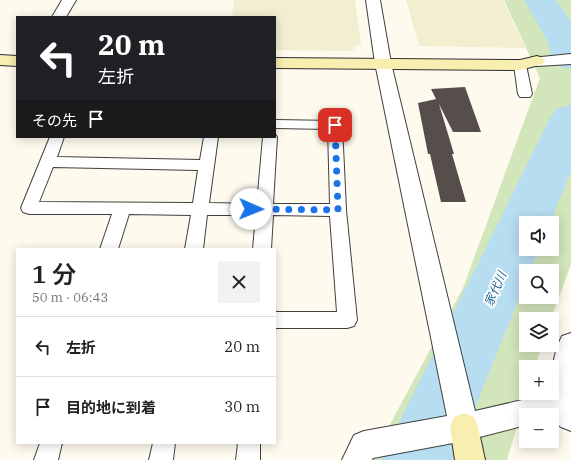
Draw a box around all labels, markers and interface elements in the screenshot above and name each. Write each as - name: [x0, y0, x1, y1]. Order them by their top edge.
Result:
- text: 20 m: [98, 26, 165, 63]
- icon: left: [32, 32, 84, 84]
- text: 左折: [98, 65, 134, 88]
- icon: arrive: [85, 108, 107, 130]
- pin: [318, 108, 352, 142]
- text: その先: [32, 111, 77, 130]
- icon: arrive: [324, 114, 346, 136]
- position arrow: [230, 188, 272, 230]
- map controls: [519, 216, 559, 448]
- button: sound: [519, 216, 559, 256]
- text: 1 分: [32, 258, 76, 290]
- button: close: [218, 261, 260, 303]
- button: search: [519, 264, 559, 304]
- water label: 家代川: [481, 268, 510, 309]
- text: 50 m · 06:43: [32, 289, 108, 306]
- button: layers: [519, 312, 559, 352]
- icon: left: [32, 336, 54, 358]
- text: 20 m: [224, 337, 260, 356]
- text: 左折: [66, 338, 96, 357]
- button: +: [519, 360, 559, 400]
- icon: arrive: [32, 396, 54, 418]
- text: 30 m: [224, 397, 260, 416]
- text: 目的地に到着: [66, 398, 156, 417]
- button: −: [519, 408, 559, 448]

